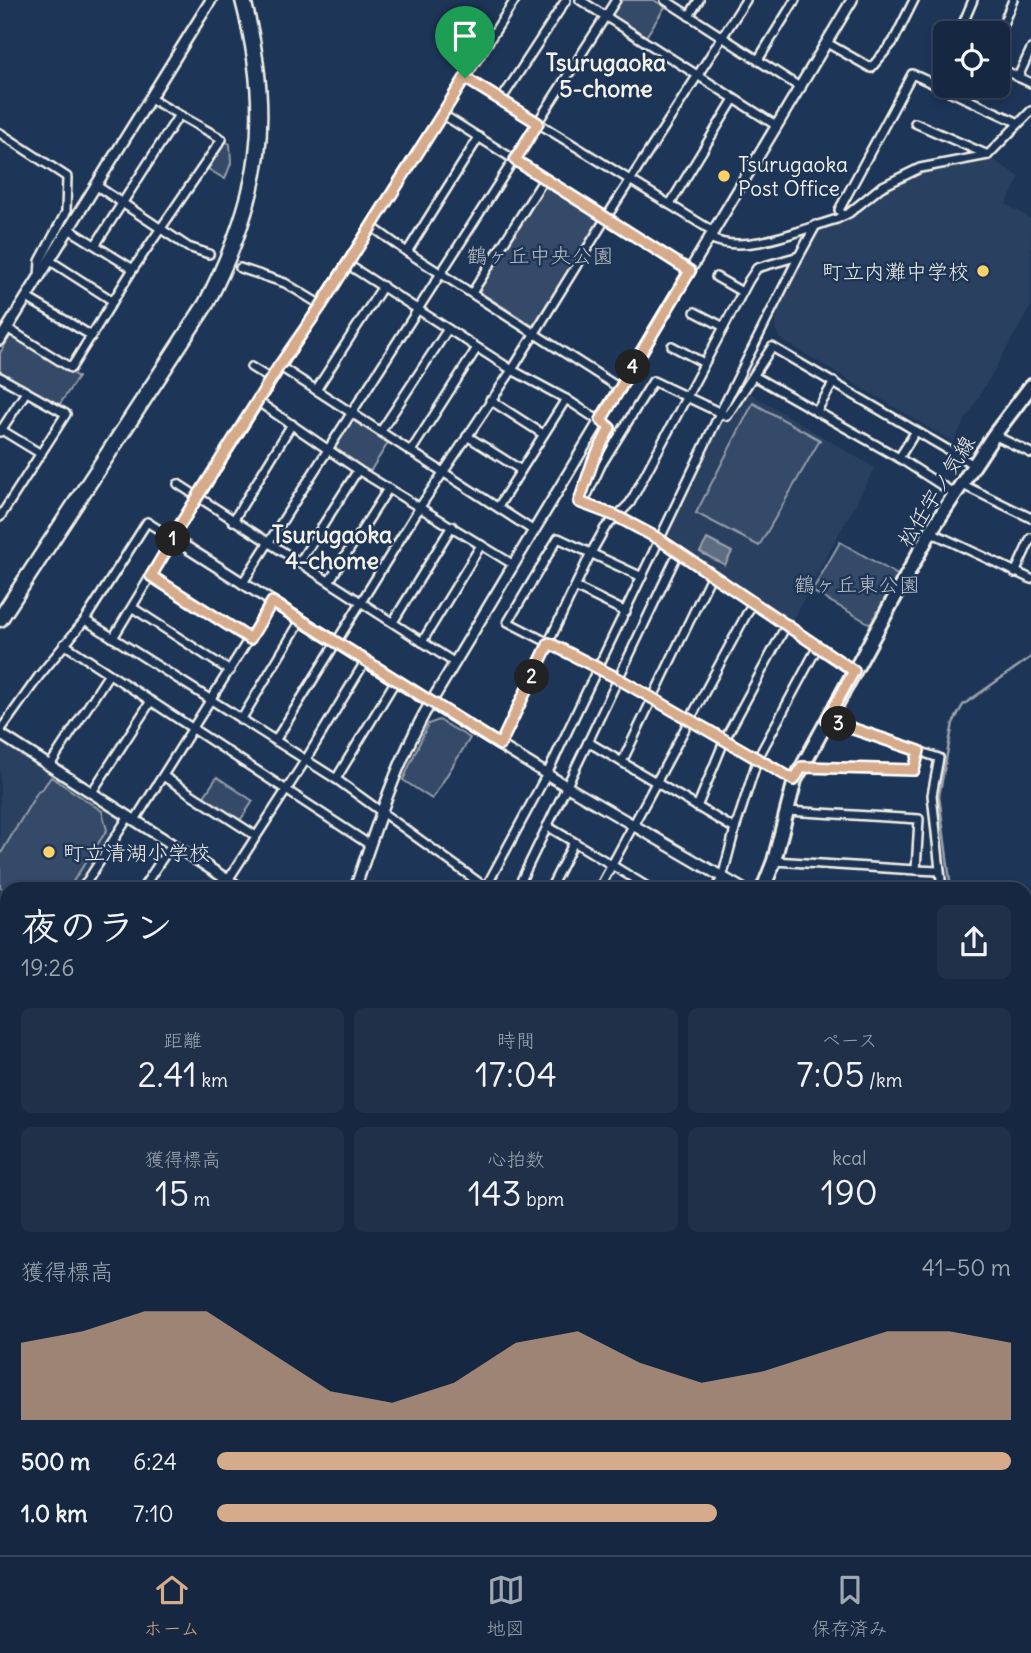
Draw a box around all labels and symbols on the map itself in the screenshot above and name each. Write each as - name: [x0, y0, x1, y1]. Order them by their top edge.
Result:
- pin: [435, 6, 495, 78]
- district label: Tsurugaoka 5-chome: [546, 48, 666, 103]
- place label: Tsurugaoka Post Office: [738, 151, 848, 202]
- marker: Tsurugaoka Post Office: [716, 168, 732, 184]
- park label: 鶴ヶ丘中央公園: [467, 242, 614, 269]
- place label: 町立内灘中学校: [822, 258, 969, 285]
- marker: 町立内灘中学校: [975, 263, 991, 279]
- pin: 4: [616, 350, 650, 384]
- street label: 松任宇ノ気線: [891, 430, 981, 552]
- district label: Tsurugaoka 4-chome: [272, 520, 392, 575]
- pin: 1: [156, 522, 190, 556]
- park label: 鶴ヶ丘東公園: [794, 571, 920, 598]
- pin: 2: [514, 660, 550, 694]
- pin: 3: [822, 706, 856, 742]
- place label: 町立清湖小学校: [63, 839, 210, 866]
- marker: 町立清湖小学校: [41, 844, 57, 860]

